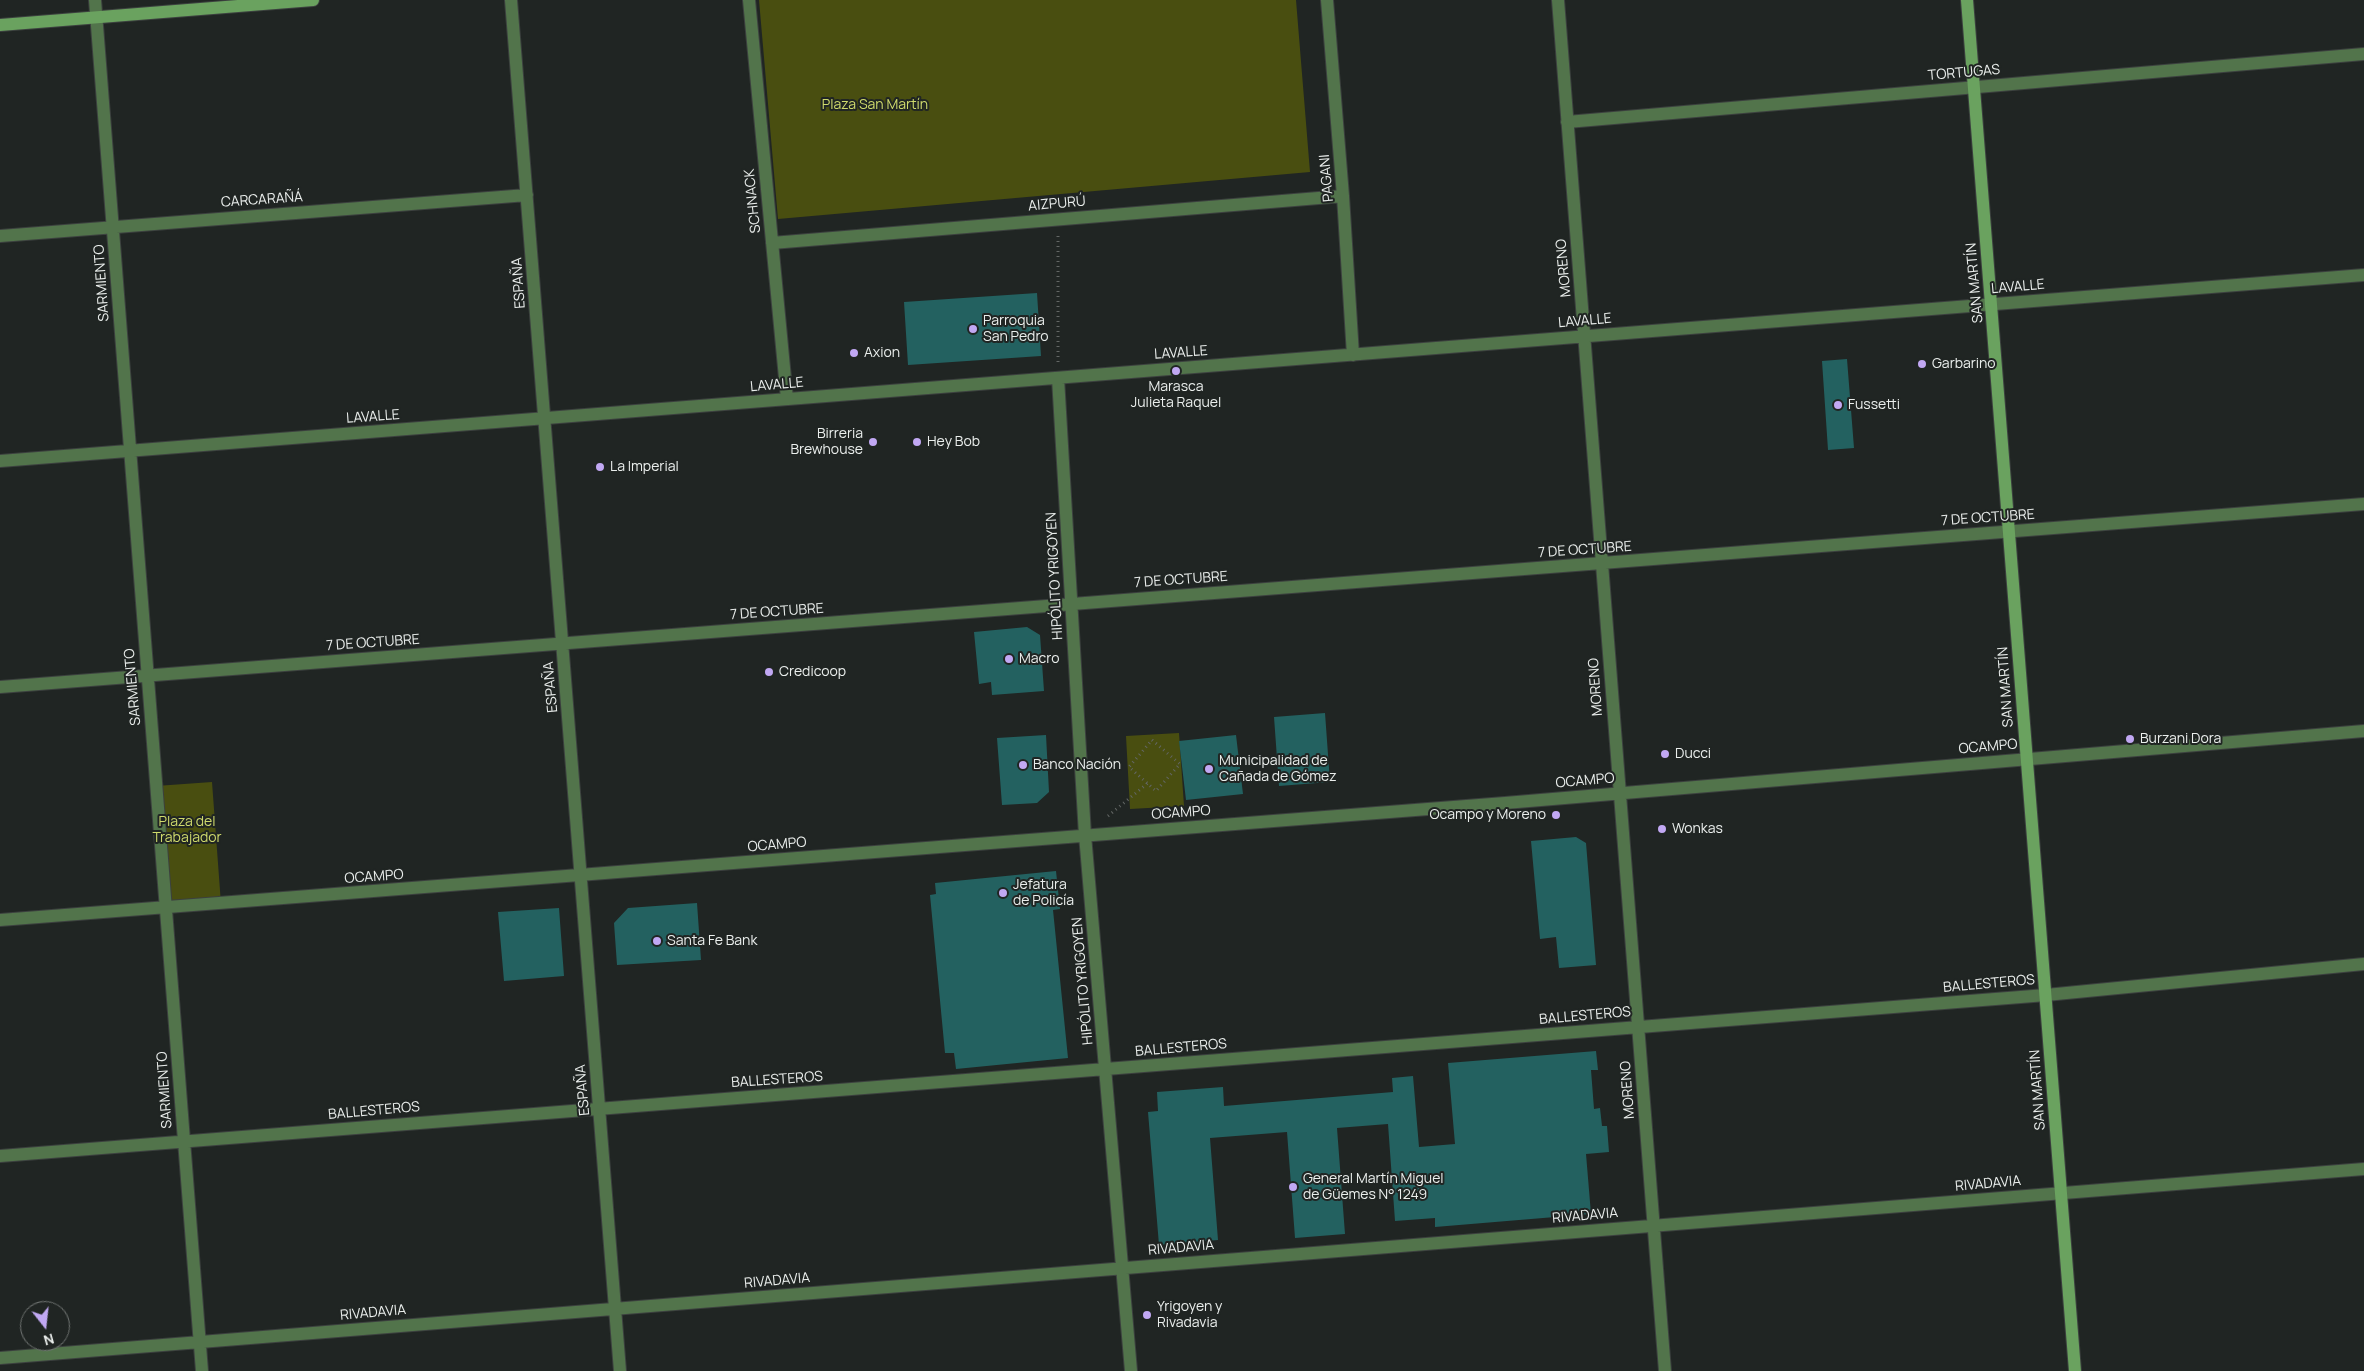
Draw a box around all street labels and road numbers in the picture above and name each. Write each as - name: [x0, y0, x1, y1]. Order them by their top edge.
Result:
- street label: TORTUGAS: [1927, 61, 2001, 85]
- street label: PAGANI: [1317, 154, 1337, 202]
- street label: SCHNACK: [741, 168, 765, 234]
- street label: CARCARAÑÁ: [220, 189, 304, 211]
- street label: AIZPURÚ: [1028, 193, 1086, 215]
- street label: MORENO: [1553, 238, 1575, 298]
- street label: SAN MARTÍN: [1963, 242, 1987, 324]
- street label: SARMIENTO: [91, 244, 113, 322]
- street label: ESPAÑA: [509, 257, 529, 309]
- street label: LAVALLE: [1991, 276, 2045, 298]
- street label: LAVALLE: [1558, 310, 1612, 332]
- street label: LAVALLE: [1154, 343, 1208, 363]
- street label: LAVALLE: [750, 374, 804, 396]
- street label: LAVALLE: [346, 407, 400, 427]
- street label: 7 DE OCTUBRE: [1941, 506, 2035, 530]
- street label: HIPÓLITO YRIGOYEN: [1043, 512, 1067, 640]
- street label: 7 DE OCTUBRE: [1538, 538, 1632, 562]
- street label: 7 DE OCTUBRE: [1134, 568, 1228, 592]
- street label: 7 DE OCTUBRE: [730, 600, 824, 624]
- street label: 7 DE OCTUBRE: [326, 631, 420, 655]
- street label: SAN MARTÍN: [1995, 646, 2017, 728]
- street label: SARMIENTO: [121, 648, 145, 726]
- street label: MORENO: [1586, 657, 1606, 717]
- street label: ESPAÑA: [540, 661, 562, 713]
- street label: OCAMPO: [1958, 736, 2018, 758]
- street label: OCAMPO: [1555, 770, 1615, 792]
- street label: OCAMPO: [1151, 803, 1211, 823]
- street label: OCAMPO: [747, 834, 807, 856]
- street label: OCAMPO: [344, 867, 404, 887]
- street label: HIPÓLITO YRIGOYEN: [1069, 917, 1097, 1045]
- street label: BALLESTEROS: [1942, 972, 2036, 996]
- street label: BALLESTEROS: [1538, 1004, 1632, 1028]
- street label: BALLESTEROS: [1134, 1036, 1228, 1060]
- street label: SAN MARTÍN: [2027, 1049, 2049, 1131]
- street label: SARMIENTO: [154, 1051, 176, 1129]
- street label: MORENO: [1618, 1060, 1638, 1120]
- street label: ESPAÑA: [572, 1064, 594, 1116]
- street label: BALLESTEROS: [731, 1068, 823, 1092]
- street label: BALLESTEROS: [327, 1099, 421, 1123]
- street label: RIVADAVIA: [1954, 1173, 2022, 1195]
- street label: RIVADAVIA: [1551, 1205, 1619, 1227]
- street label: RIVADAVIA: [1147, 1237, 1215, 1259]
- street label: RIVADAVIA: [743, 1270, 811, 1292]
- street label: RIVADAVIA: [339, 1302, 407, 1324]

